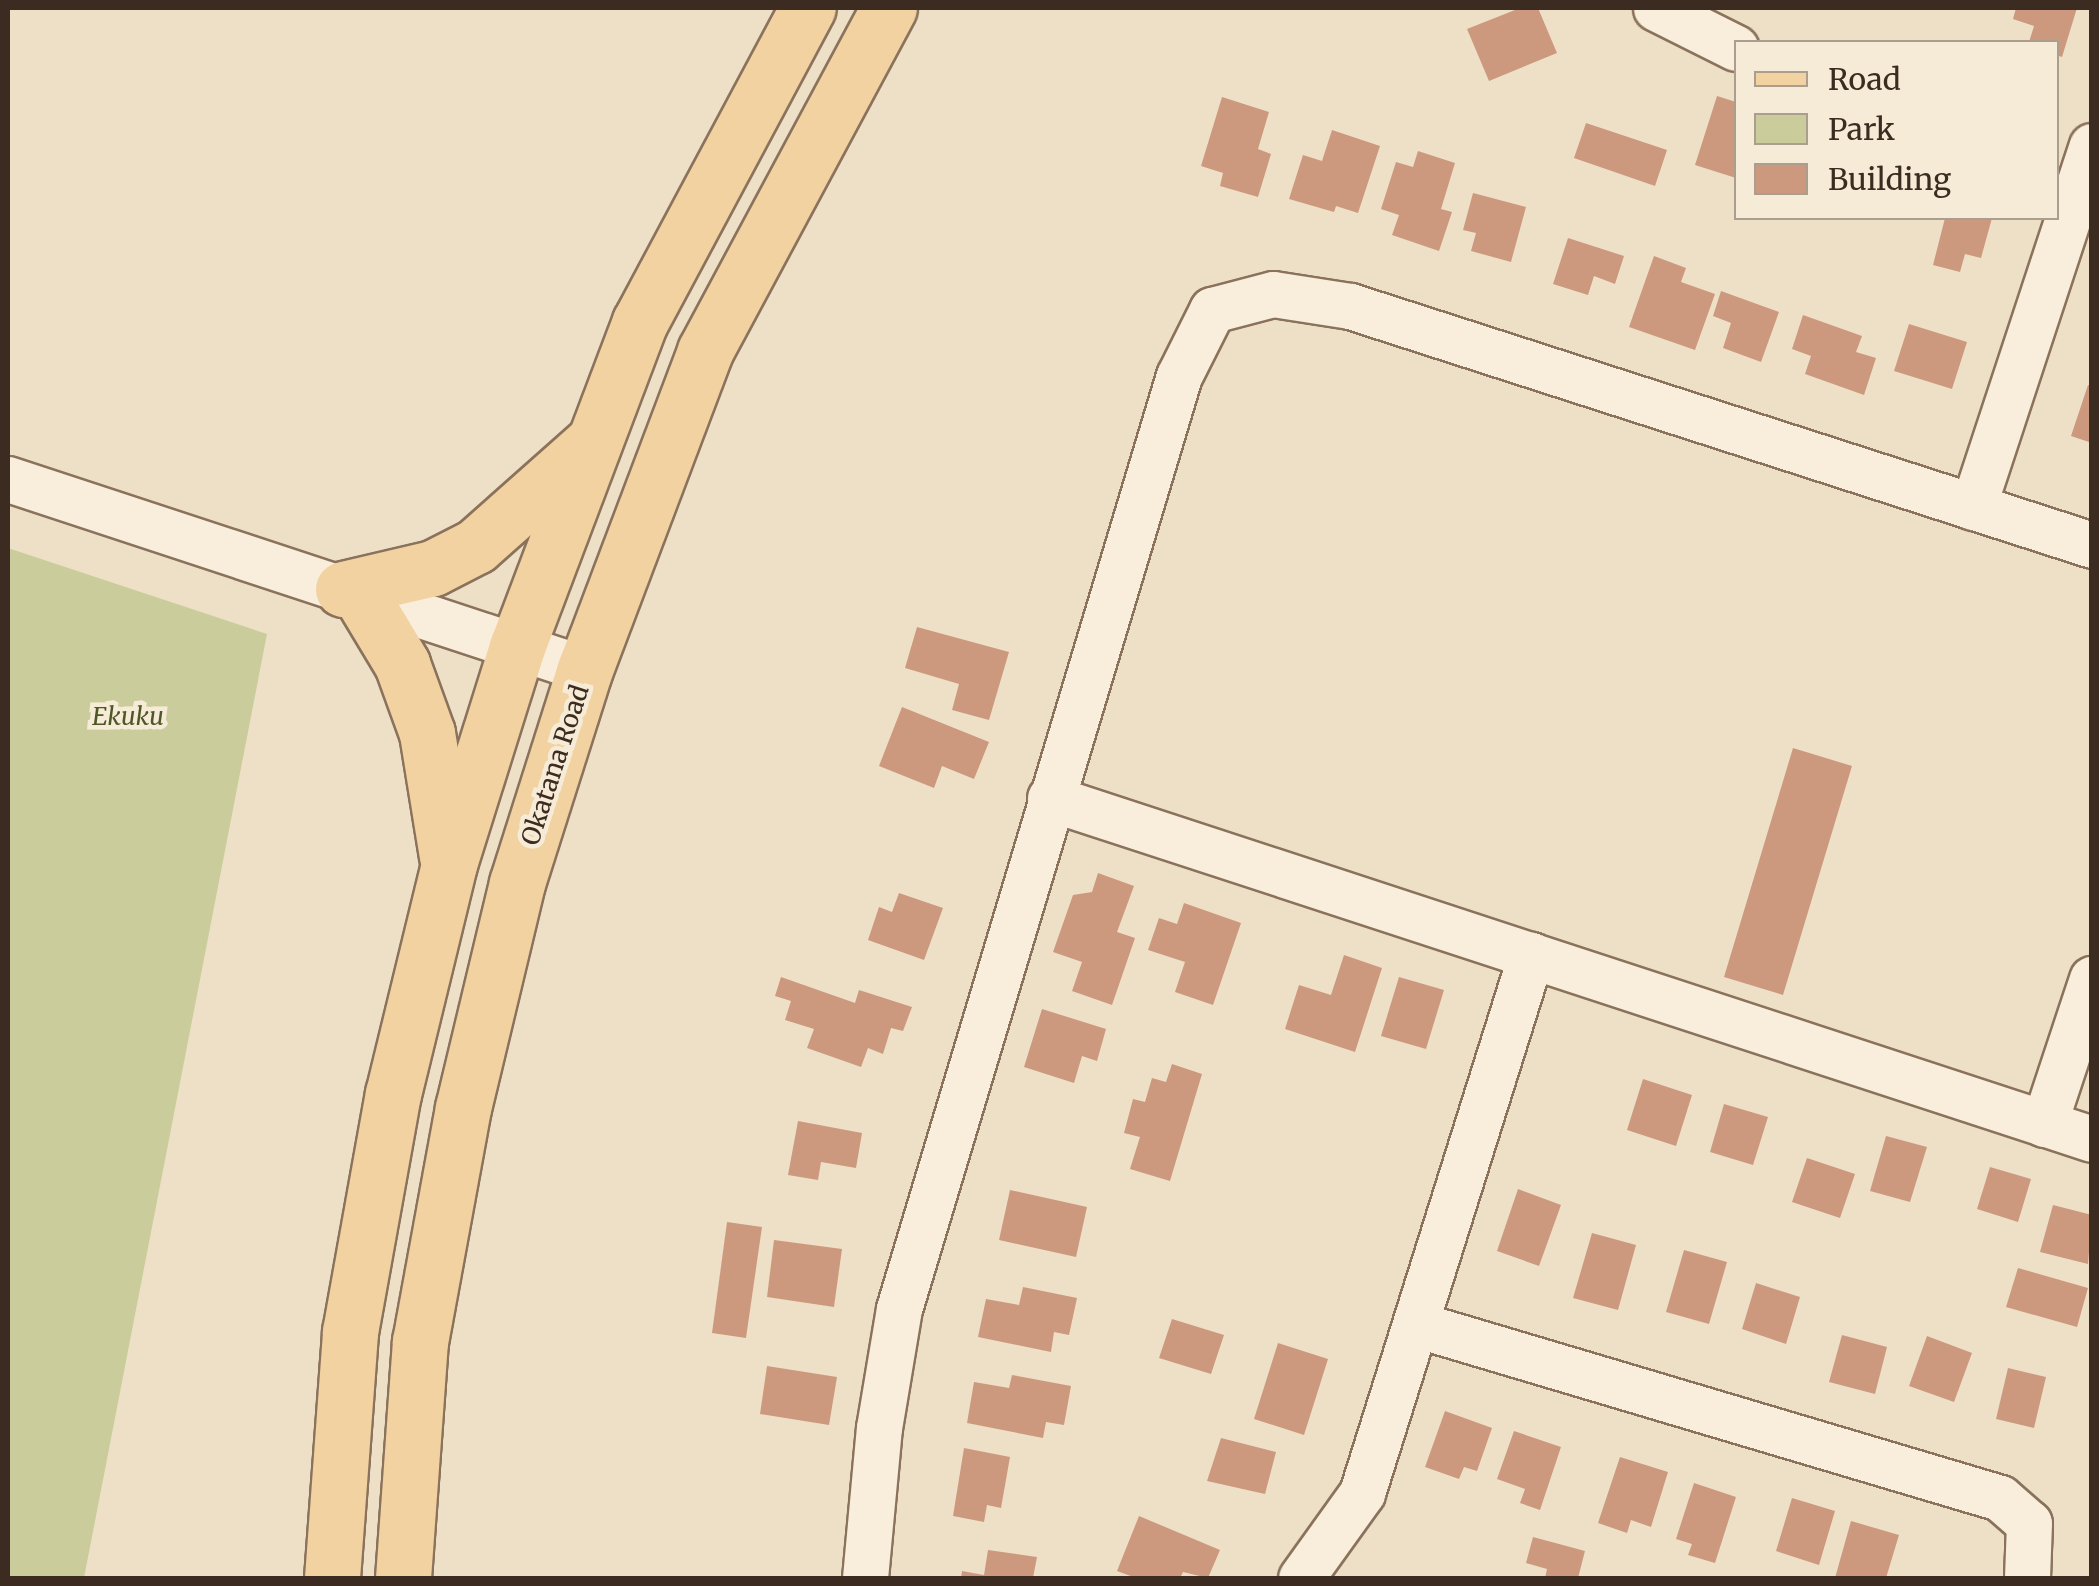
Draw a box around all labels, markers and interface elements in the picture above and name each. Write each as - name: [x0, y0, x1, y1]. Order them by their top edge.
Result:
- legend: [1734, 40, 2059, 220]
- text: Road: [1828, 60, 1901, 98]
- text: Park: [1828, 110, 1895, 148]
- text: Building: [1828, 160, 1951, 198]
- street label: Okatana Road: [515, 681, 595, 849]
- park label: Ekuku: [92, 701, 164, 731]

